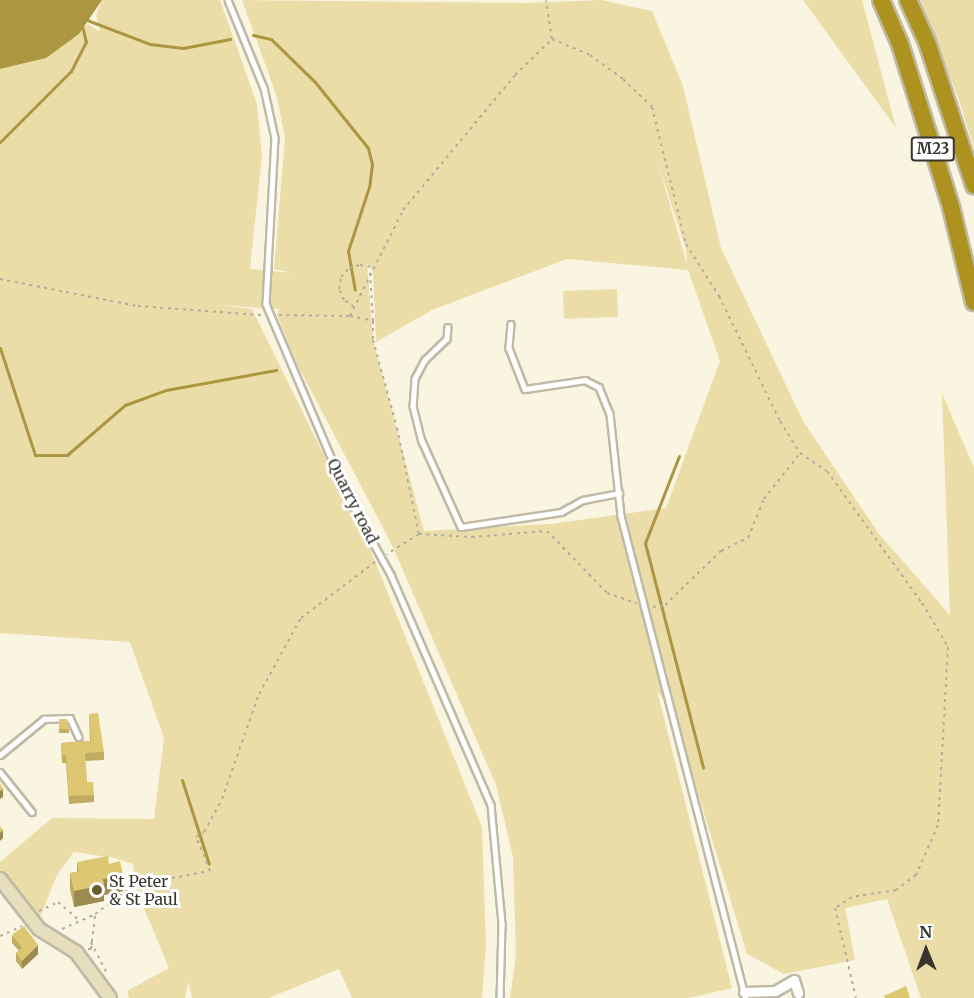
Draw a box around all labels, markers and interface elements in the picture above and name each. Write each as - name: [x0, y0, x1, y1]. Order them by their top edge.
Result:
- road number: M23: [910, 137, 956, 161]
- street label: Quarry road: [323, 455, 383, 547]
- place label: St Peter & St Paul: [109, 871, 178, 909]
- marker: St Peter & St Paul: [90, 883, 104, 897]
- north arrow: [896, 920, 956, 980]
- text: N: [919, 922, 932, 942]

